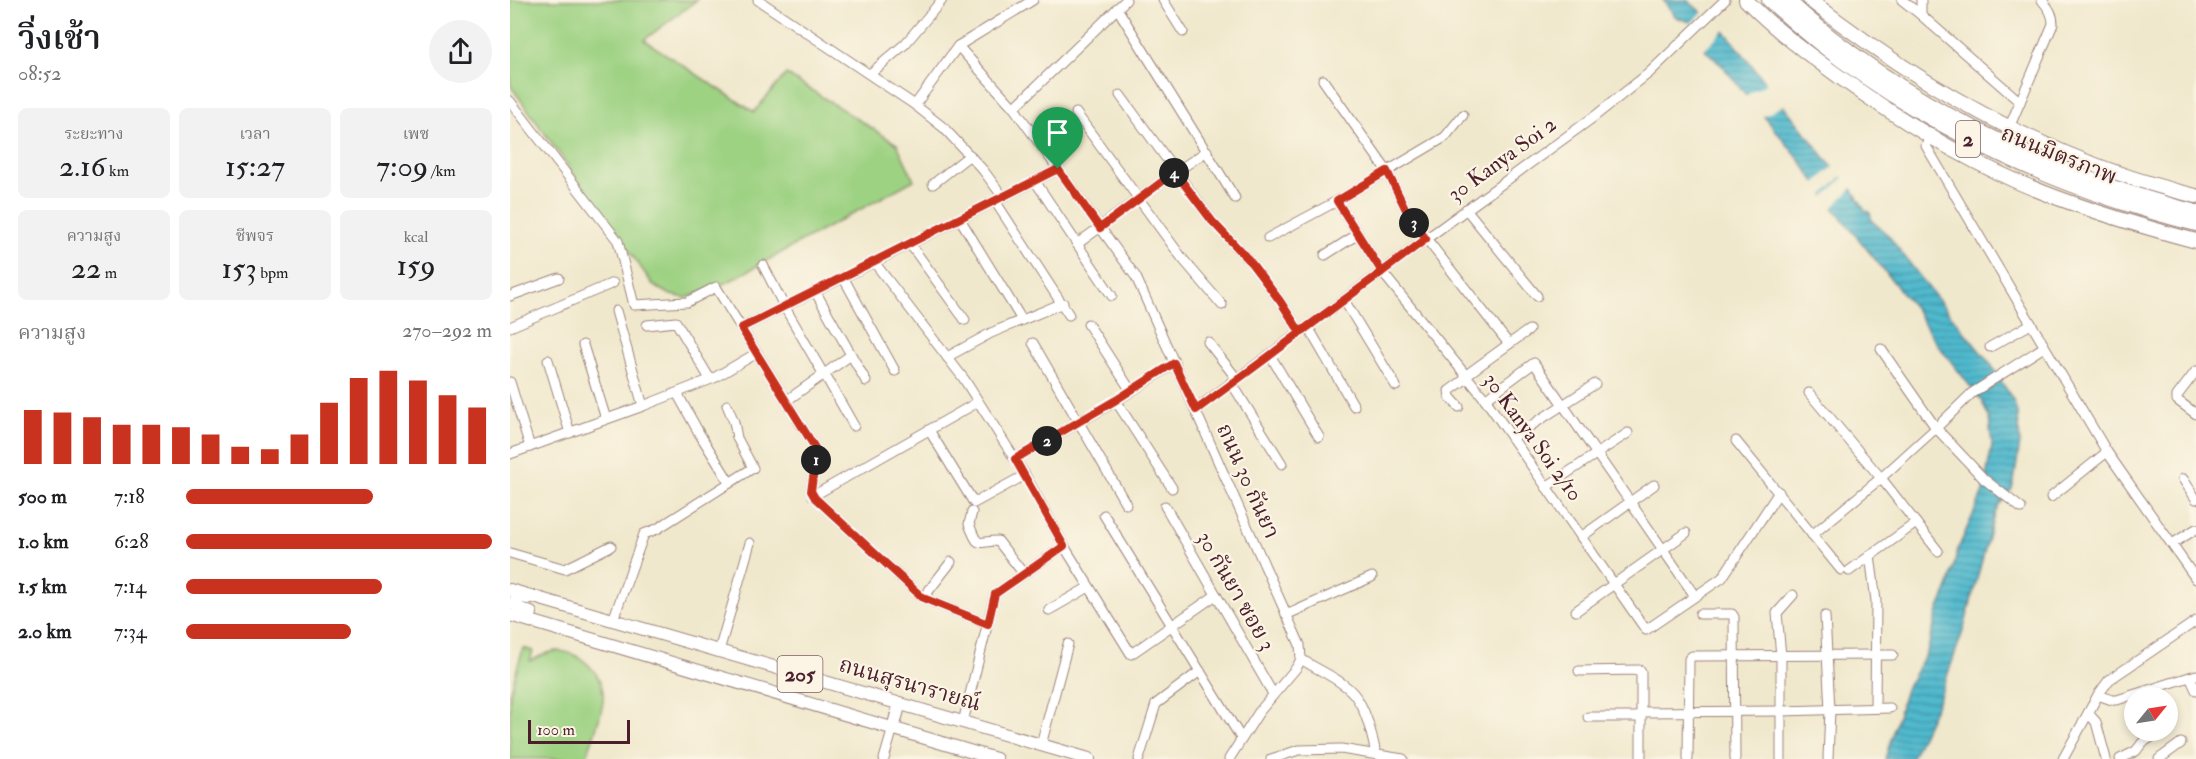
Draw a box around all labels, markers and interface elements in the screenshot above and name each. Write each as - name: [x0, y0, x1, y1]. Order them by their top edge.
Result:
- text: วิ่งเช้า: [18, 18, 101, 59]
- button: share: [429, 20, 492, 83]
- text: 08:52: [18, 61, 61, 86]
- pin: [1032, 107, 1083, 169]
- street label: 30 Kanya Soi 2: [1442, 110, 1562, 208]
- icon: arrive: [1041, 116, 1074, 149]
- street label: ถนนมิตรภาพ: [1997, 119, 2121, 191]
- road number: 2: [1956, 121, 1980, 157]
- text: ระยะทาง: [64, 124, 124, 144]
- text: เวลา: [239, 124, 271, 144]
- text: เพซ: [403, 124, 429, 144]
- text: 2.16: [59, 148, 106, 185]
- text: 15:27: [225, 148, 285, 185]
- text: 7:09: [376, 148, 428, 185]
- pin: 4: [1159, 158, 1189, 188]
- text: km: [106, 161, 129, 181]
- text: /km: [428, 161, 456, 181]
- text: 4: [1170, 163, 1178, 183]
- pin: 3: [1399, 208, 1429, 238]
- text: 3: [1411, 213, 1417, 233]
- text: ความสูง: [67, 226, 121, 246]
- text: ชีพจร: [236, 226, 274, 246]
- text: kcal: [404, 227, 428, 247]
- text: 159: [396, 247, 436, 284]
- text: 22: [71, 250, 101, 287]
- text: 153: [221, 250, 257, 287]
- text: m: [101, 263, 117, 283]
- text: bpm: [257, 263, 289, 283]
- text: 270–292 m: [402, 318, 492, 343]
- text: ความสูง: [18, 320, 86, 345]
- street label: 30 Kanya Soi 2/10: [1477, 367, 1589, 507]
- street label: ถนน 30 กันยา: [1210, 419, 1286, 543]
- pin: 2: [1032, 426, 1062, 456]
- text: 2: [1043, 431, 1051, 451]
- pin: 1: [801, 445, 831, 475]
- text: 1: [813, 450, 819, 470]
- text: 500 m: [18, 484, 67, 509]
- text: 7:18: [114, 484, 145, 509]
- street label: 30 กันยา ซอย 3: [1191, 526, 1281, 656]
- text: 1.0 km: [18, 529, 69, 554]
- text: 6:28: [114, 529, 149, 554]
- text: 1.5 km: [18, 574, 67, 599]
- text: 7:14: [114, 574, 146, 599]
- text: 2.0 km: [18, 619, 72, 644]
- text: 7:34: [114, 619, 147, 644]
- street label: ถนนสุรนารายณ์: [836, 650, 984, 718]
- road number: 205: [778, 656, 822, 692]
- north arrow: [2124, 687, 2178, 741]
- map controls: [2124, 687, 2178, 741]
- scale bar: [528, 717, 630, 744]
- text: 100 m: [537, 720, 575, 740]

